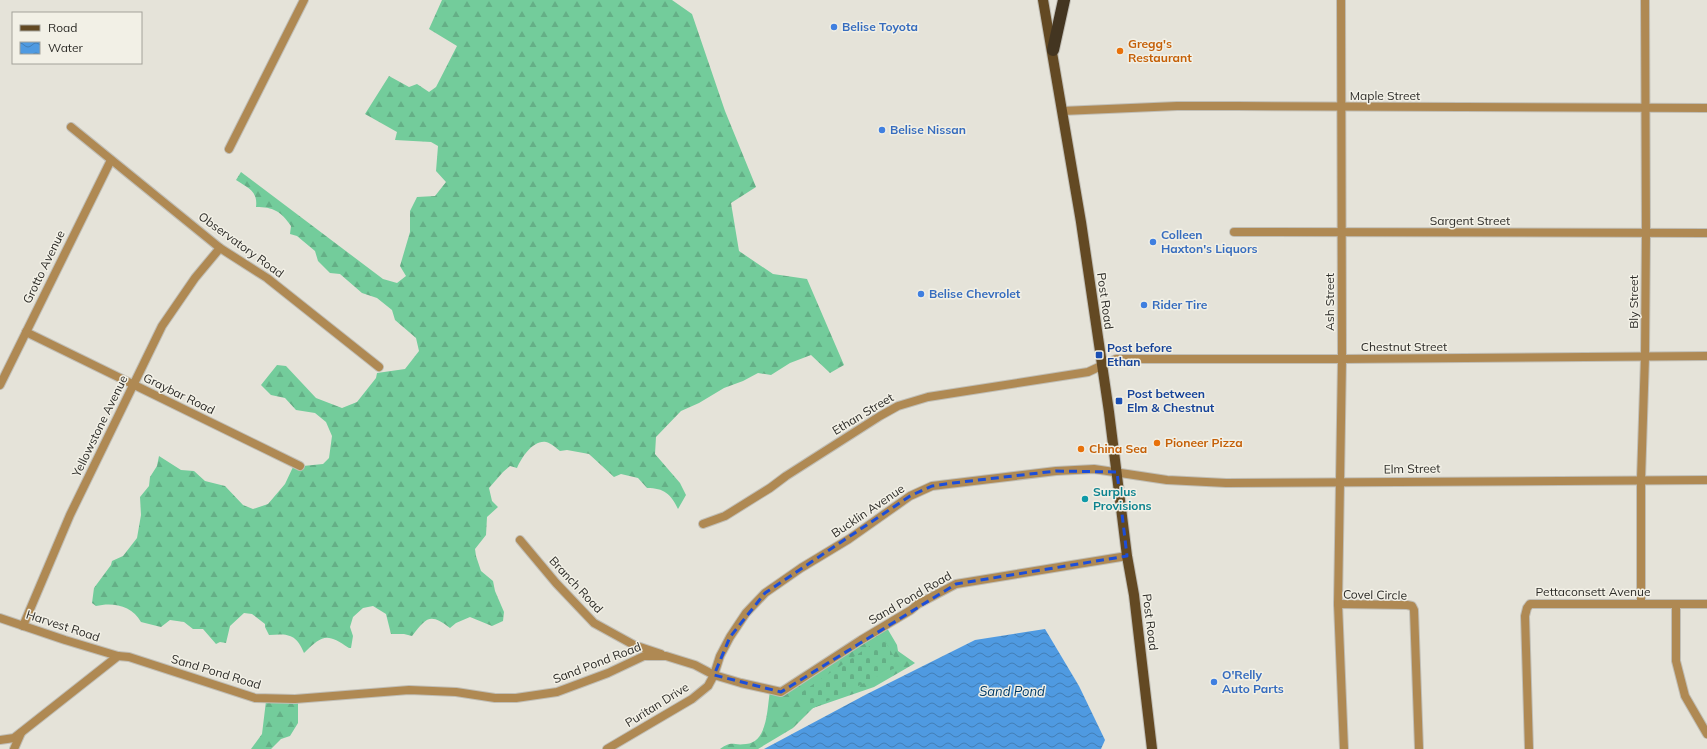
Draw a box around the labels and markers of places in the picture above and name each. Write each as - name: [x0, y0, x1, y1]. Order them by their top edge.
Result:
- place label: Belise Toyota: [842, 19, 918, 34]
- marker: Belise Toyota: [829, 22, 839, 32]
- place label: Gregg's Restaurant: [1128, 36, 1192, 65]
- marker: Gregg's Restaurant: [1115, 46, 1125, 56]
- place label: Belise Nissan: [890, 122, 966, 137]
- marker: Belise Nissan: [877, 125, 887, 135]
- place label: Colleen Haxton's Liquors: [1161, 227, 1258, 256]
- marker: Colleen Haxton's Liquors: [1148, 237, 1158, 247]
- place label: Belise Chevrolet: [929, 286, 1021, 301]
- marker: Belise Chevrolet: [916, 289, 926, 299]
- place label: Rider Tire: [1152, 297, 1208, 312]
- marker: Rider Tire: [1139, 300, 1149, 310]
- place label: Post before Ethan: [1107, 340, 1173, 369]
- marker: Post before Ethan: [1094, 350, 1104, 360]
- place label: Post between Elm & Chestnut: [1127, 386, 1215, 415]
- marker: Post between Elm & Chestnut: [1114, 396, 1124, 406]
- place label: Pioneer Pizza: [1165, 435, 1243, 450]
- marker: Pioneer Pizza: [1152, 438, 1162, 448]
- place label: China Sea: [1089, 441, 1147, 456]
- marker: China Sea: [1076, 444, 1086, 454]
- place label: Surplus Provisions: [1093, 484, 1152, 513]
- marker: Surplus Provisions: [1080, 494, 1090, 504]
- place label: O'Relly Auto Parts: [1222, 667, 1284, 696]
- marker: O'Relly Auto Parts: [1209, 677, 1219, 687]

